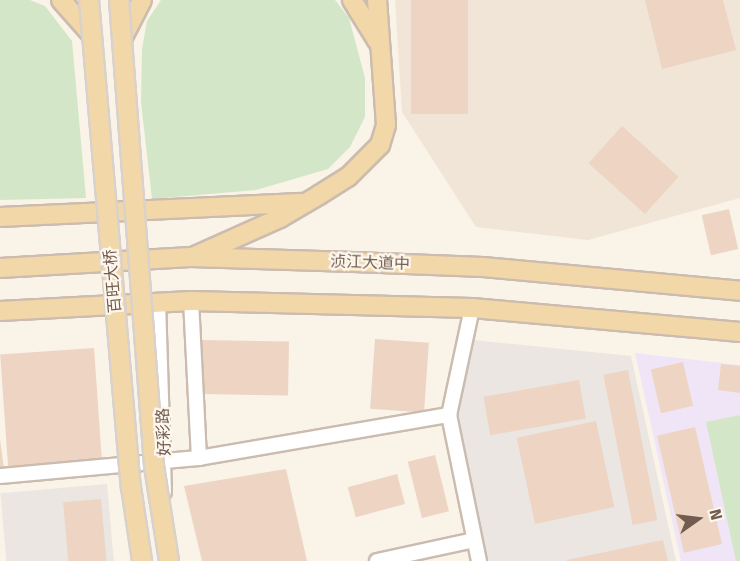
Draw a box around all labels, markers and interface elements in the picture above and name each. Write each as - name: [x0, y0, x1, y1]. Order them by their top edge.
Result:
- street label: 百旺大桥: [101, 248, 125, 314]
- street label: 浈江大道中: [330, 252, 410, 274]
- street label: 好彩路: [154, 408, 174, 456]
- north arrow: [668, 489, 728, 549]
- text: N: [705, 507, 726, 522]

